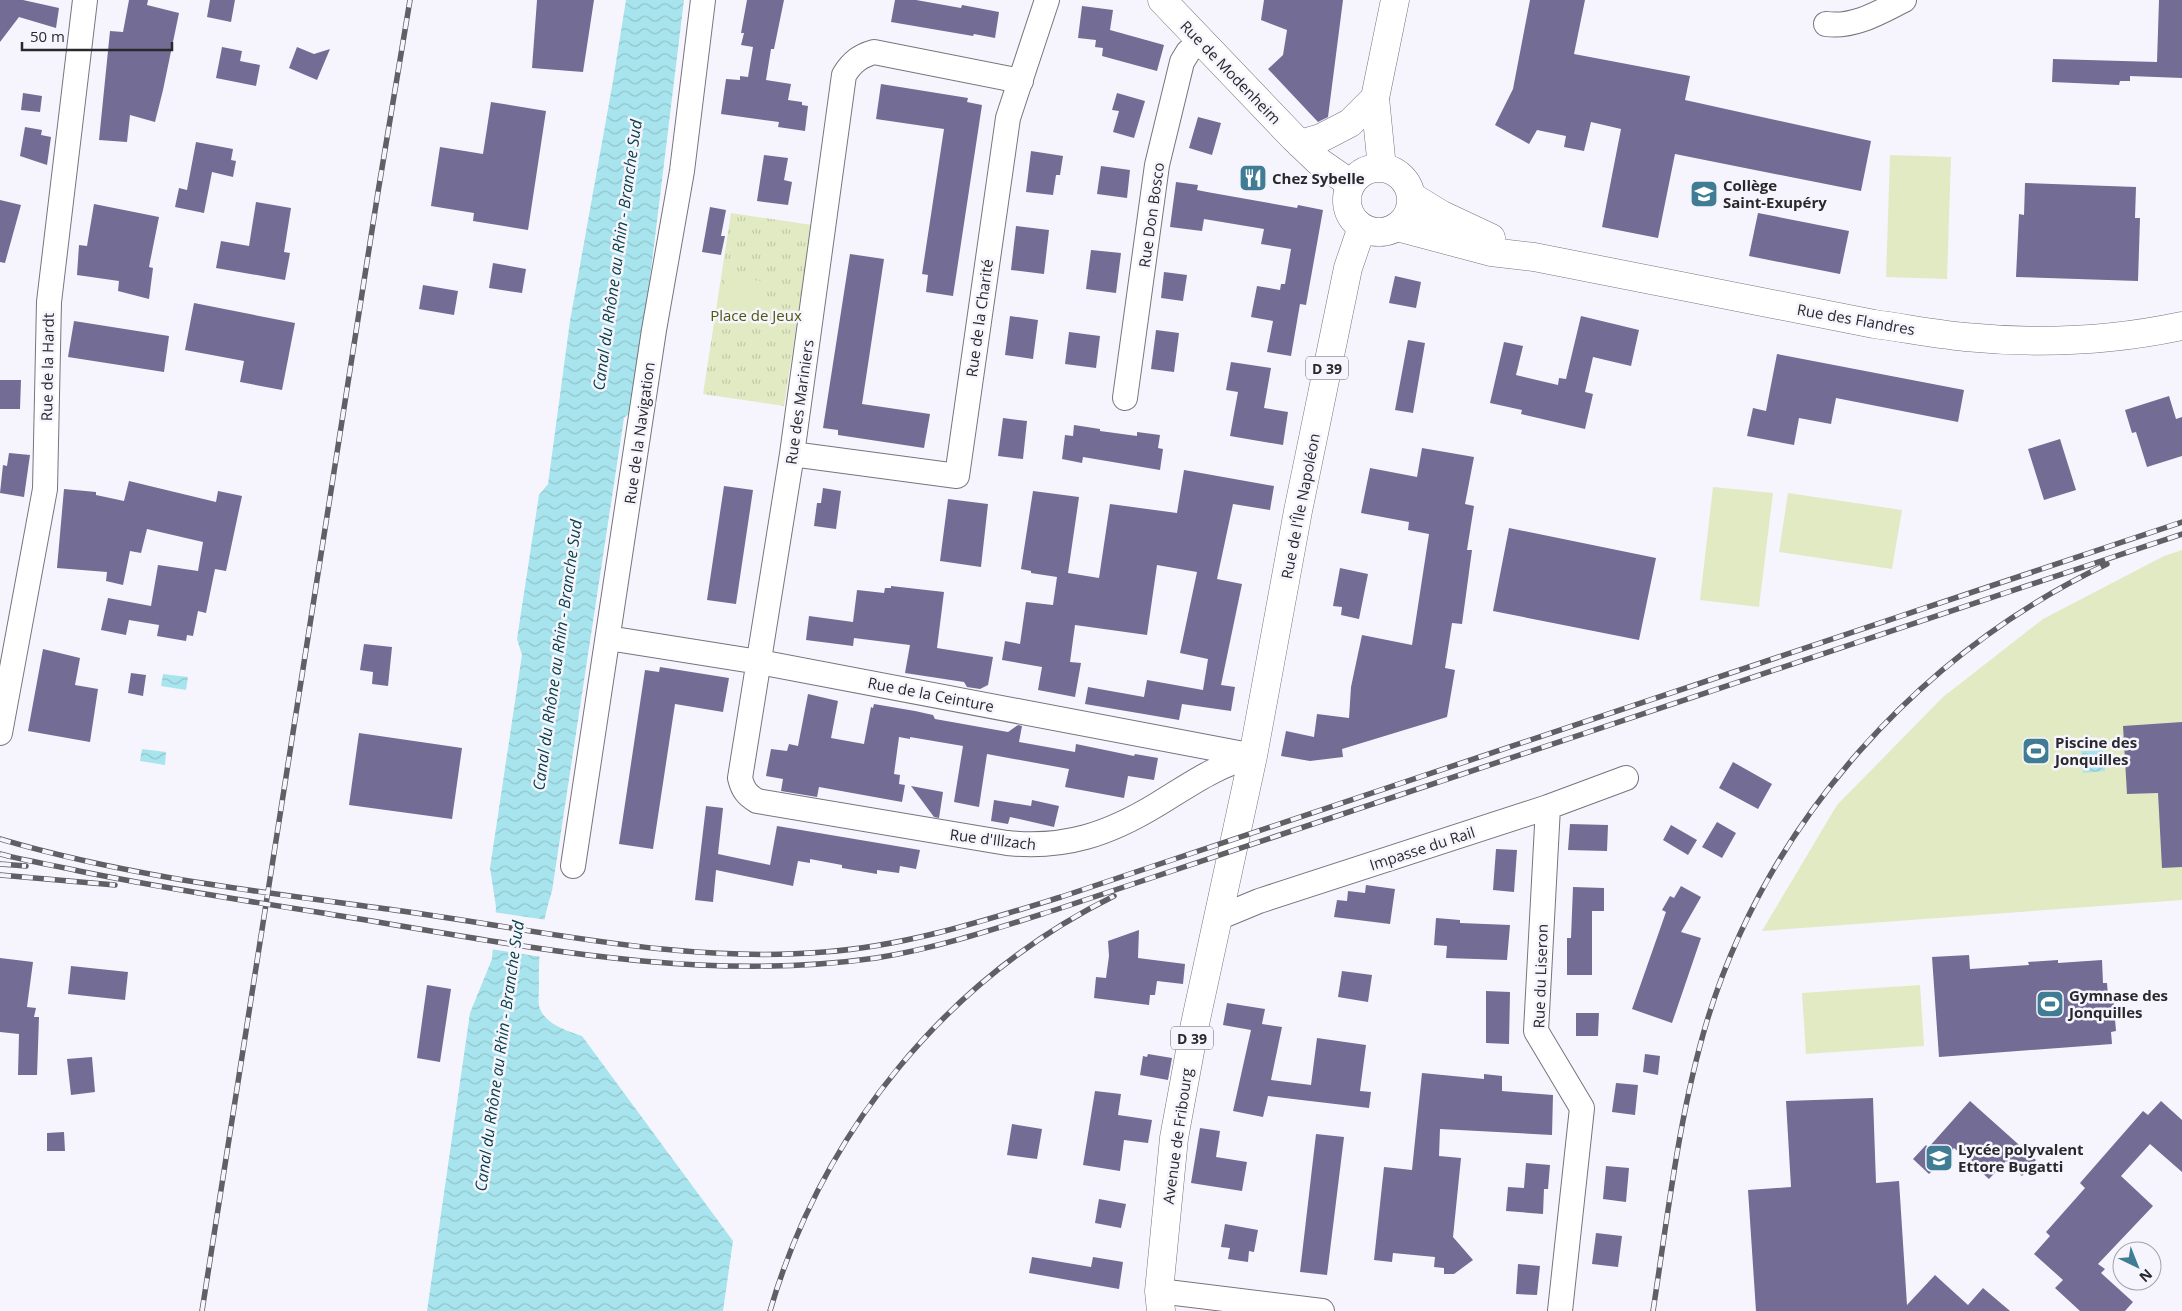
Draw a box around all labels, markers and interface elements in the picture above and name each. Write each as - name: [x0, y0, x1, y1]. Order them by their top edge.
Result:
- street label: Rue de Modenheim: [1176, 16, 1286, 128]
- scale bar: [22, 20, 172, 52]
- text: 50 m: [30, 26, 65, 46]
- water label: Canal du Rhône au Rhin - Branche Sud: [587, 118, 647, 392]
- street label: Rue Don Bosco: [1134, 161, 1168, 269]
- restaurant icon: Chez Sybelle: [1238, 163, 1268, 193]
- place label: Chez Sybelle: [1272, 168, 1365, 188]
- place label: Collège Saint-Exupéry: [1723, 175, 1827, 212]
- school or university icon: Collège Saint-Exupéry: [1689, 179, 1719, 209]
- street label: Rue de la Charité: [961, 258, 997, 378]
- street label: Rue des Flandres: [1795, 299, 1917, 339]
- park label: Place de Jeux: [710, 305, 802, 325]
- street label: Rue de la Hardt: [36, 313, 58, 421]
- street label: Rue des Mariniers: [780, 338, 818, 466]
- road number: D 39: [1306, 356, 1348, 379]
- street label: Rue de la Navigation: [619, 361, 659, 505]
- street label: Rue de l'Île Napoléon: [1276, 431, 1324, 581]
- water label: Canal du Rhône au Rhin - Branche Sud: [527, 518, 587, 792]
- street label: Rue de la Ceinture: [866, 672, 996, 716]
- place label: Piscine des Jonquilles: [2053, 732, 2137, 769]
- sports icon: Piscine des Jonquilles: [2021, 736, 2051, 766]
- street label: Impasse du Rail: [1367, 822, 1477, 874]
- street label: Rue d'Illzach: [949, 824, 1037, 854]
- water label: Canal du Rhône au Rhin - Branche Sud: [469, 919, 529, 1193]
- street label: Rue du Liseron: [1528, 923, 1552, 1029]
- place label: Gymnase des Jonquilles: [2067, 985, 2168, 1022]
- sports icon: Gymnase des Jonquilles: [2035, 989, 2065, 1019]
- road number: D 39: [1171, 1026, 1213, 1050]
- street label: Avenue de Fribourg: [1158, 1067, 1196, 1205]
- place label: Lycée polyvalent Ettore Bugatti: [1958, 1139, 2084, 1176]
- school or university icon: Lycée polyvalent Ettore Bugatti: [1924, 1143, 1954, 1173]
- north arrow: [2112, 1241, 2162, 1291]
- text: N: [2136, 1265, 2157, 1287]

